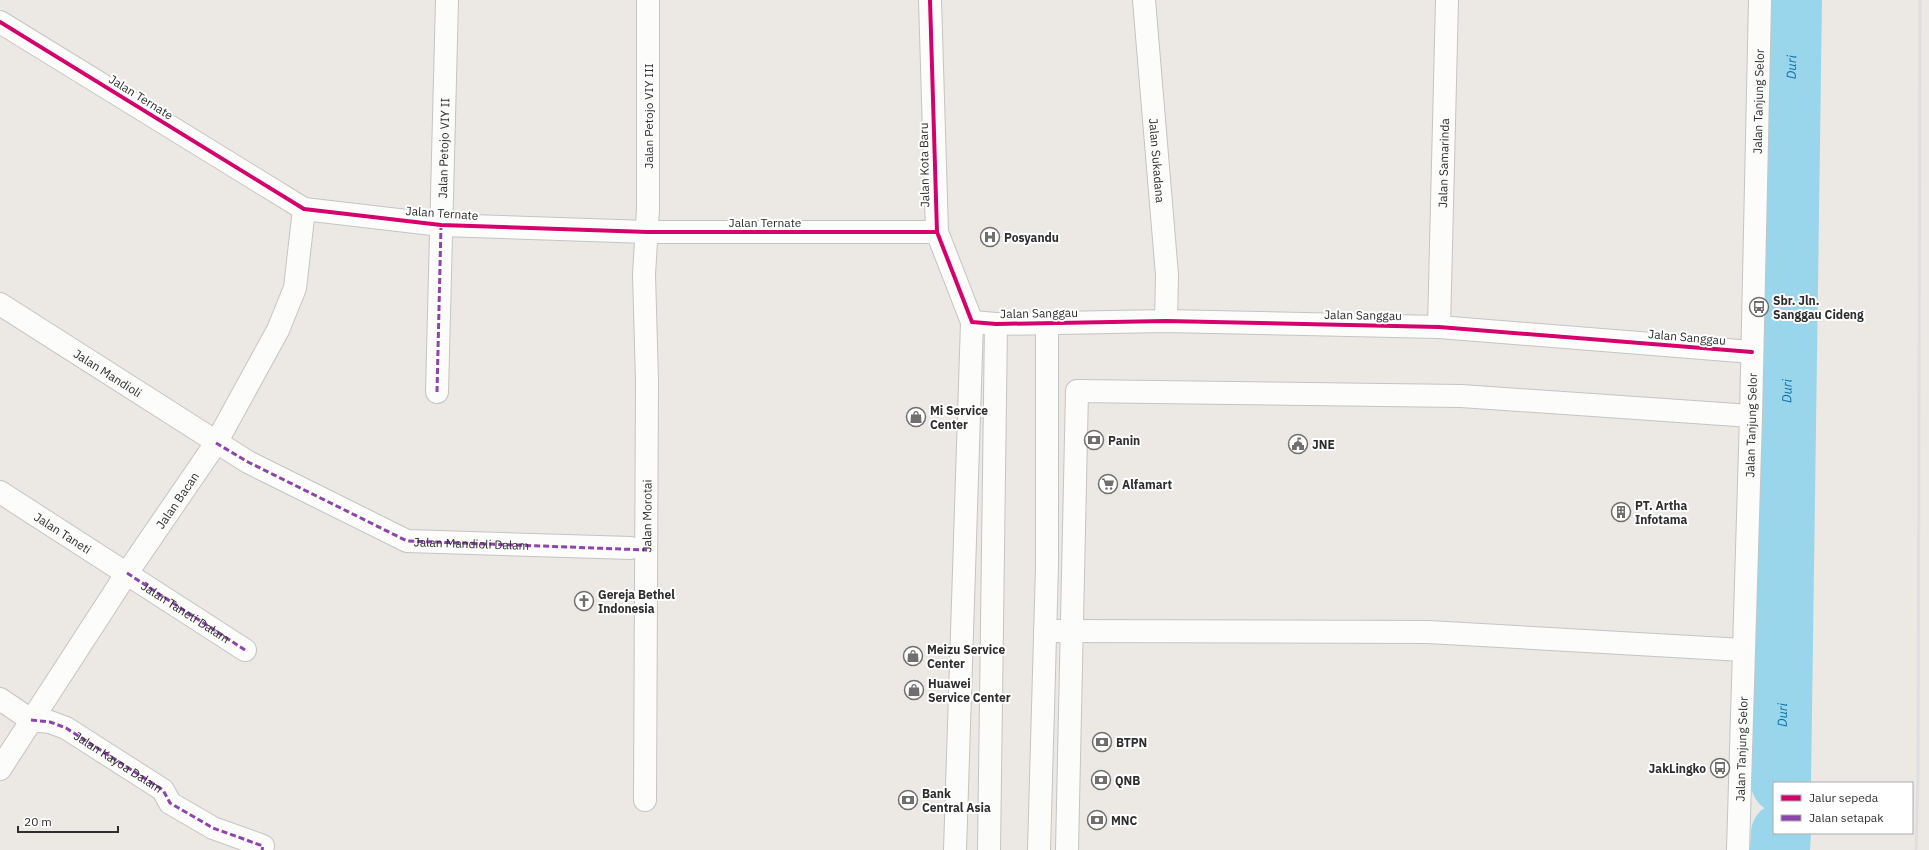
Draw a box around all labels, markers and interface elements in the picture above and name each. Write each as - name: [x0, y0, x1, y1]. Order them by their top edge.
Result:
- street label: Jalan Tanjung Selor: [1749, 48, 1766, 154]
- water label: Duri: [1782, 54, 1800, 79]
- street label: Jalan Petojo VIY III: [641, 63, 656, 169]
- street label: Jalan Ternate: [106, 71, 176, 123]
- street label: Jalan Petojo VIY II: [434, 97, 452, 199]
- street label: Jalan Sukadana: [1146, 117, 1168, 204]
- street label: Jalan Samarinda: [1434, 117, 1452, 208]
- street label: Jalan Kota Baru: [916, 122, 932, 208]
- street label: Jalan Ternate: [405, 203, 479, 223]
- street label: Jalan Ternate: [729, 215, 802, 230]
- hospital icon: Posyandu: [979, 226, 1001, 248]
- place label: Posyandu: [1004, 230, 1059, 245]
- place label: Sbr. Jln. Sanggau Cideng: [1773, 293, 1864, 322]
- bus stop icon: Sbr. Jln. Sanggau Cideng: [1748, 296, 1770, 318]
- street label: Jalan Sanggau: [1000, 305, 1078, 321]
- street label: Jalan Sanggau: [1324, 307, 1402, 323]
- street label: Jalan Sanggau: [1648, 326, 1726, 348]
- street label: Jalan Mandioli: [71, 346, 145, 400]
- street label: Jalan Tanjung Selor: [1742, 372, 1759, 478]
- water label: Duri: [1778, 378, 1795, 403]
- place label: Mi Service Center: [930, 403, 988, 432]
- shop icon: Mi Service Center: [905, 406, 927, 428]
- bank icon: Panin: [1083, 429, 1105, 451]
- place label: Panin: [1108, 433, 1140, 448]
- public building icon: JNE: [1287, 433, 1309, 455]
- place label: JNE: [1312, 437, 1335, 452]
- street label: Jalan Bacan: [152, 469, 202, 531]
- supermarket icon: Alfamart: [1097, 473, 1119, 495]
- place label: Alfamart: [1122, 477, 1172, 492]
- street label: Jalan Morotai: [639, 479, 654, 553]
- place label: PT. Artha Infotama: [1635, 498, 1687, 527]
- building icon: PT. Artha Infotama: [1610, 501, 1632, 523]
- street label: Jalan Taneti: [32, 509, 94, 557]
- street label: Jalan Mandioli Dalam: [413, 534, 529, 552]
- street label: Jalan Taneti Dalam: [139, 578, 233, 646]
- place label: Gereja Bethel Indonesia: [598, 587, 675, 616]
- church icon: Gereja Bethel Indonesia: [573, 590, 595, 612]
- place label: Meizu Service Center: [927, 642, 1005, 671]
- shop icon: Meizu Service Center: [902, 645, 924, 667]
- place label: Huawei Service Center: [928, 676, 1011, 705]
- shop icon: Huawei Service Center: [903, 679, 925, 701]
- street label: Jalan Tanjung Selor: [1732, 696, 1750, 802]
- water label: Duri: [1773, 702, 1791, 727]
- street label: Jalan Kayoa Dalam: [71, 728, 166, 795]
- bank icon: BTPN: [1091, 731, 1113, 753]
- place label: BTPN: [1116, 735, 1147, 750]
- bus stop icon: JakLingko: [1709, 757, 1731, 779]
- place label: JakLingko: [1649, 761, 1706, 776]
- bank icon: QNB: [1090, 769, 1112, 791]
- place label: QNB: [1115, 773, 1140, 788]
- legend: [1773, 782, 1913, 834]
- place label: Bank Central Asia: [922, 786, 991, 815]
- bank icon: Bank Central Asia: [897, 789, 919, 811]
- text: Jalur sepeda: [1809, 790, 1879, 805]
- scale bar: [18, 808, 118, 834]
- bank icon: MNC: [1086, 809, 1108, 831]
- text: Jalan setapak: [1809, 810, 1884, 825]
- place label: MNC: [1111, 813, 1138, 828]
- text: 20 m: [24, 814, 52, 829]

